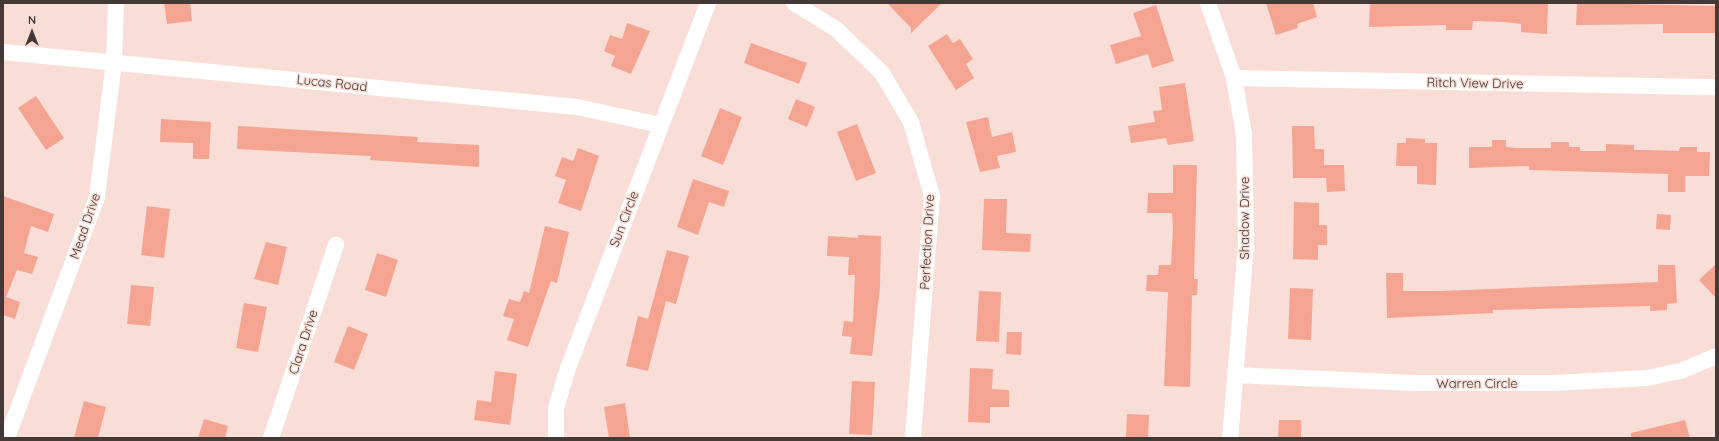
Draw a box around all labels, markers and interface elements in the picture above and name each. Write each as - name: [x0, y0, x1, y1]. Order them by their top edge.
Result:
- north arrow: [12, 12, 52, 52]
- text: N: [28, 13, 36, 27]
- street label: Lucas Road: [296, 72, 368, 94]
- street label: Ritch View Drive: [1426, 74, 1524, 92]
- street label: Shadow Drive: [1236, 177, 1252, 259]
- street label: Sun Circle: [606, 189, 642, 249]
- street label: Mead Drive: [66, 191, 104, 261]
- street label: Perfection Drive: [917, 194, 937, 290]
- street label: Clara Drive: [285, 308, 321, 376]
- street label: Warren Circle: [1436, 375, 1518, 391]

